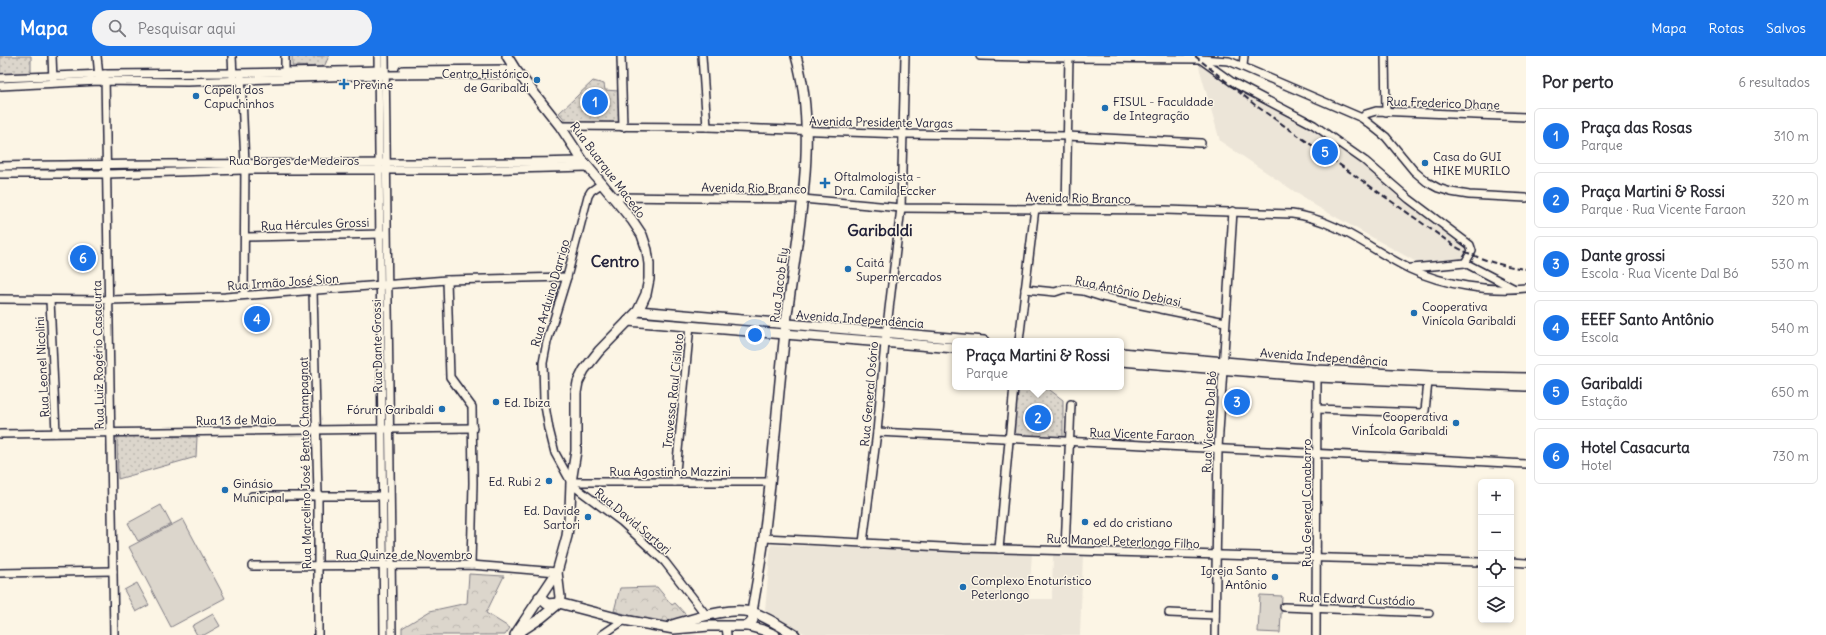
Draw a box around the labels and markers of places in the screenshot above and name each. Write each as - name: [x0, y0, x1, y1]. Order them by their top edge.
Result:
- place label: Centro Histórico de Garibaldi: [442, 66, 529, 95]
- marker: Centro Histórico de Garibaldi: [532, 75, 542, 85]
- place label: Previne: [353, 77, 393, 92]
- marker: Previne: [338, 78, 350, 90]
- place label: Capela dos Capuchinhos: [204, 82, 274, 111]
- pin: 1: [582, 87, 608, 117]
- marker: Capela dos Capuchinhos: [191, 91, 201, 101]
- place label: FISUL - Faculdade de Integração: [1113, 94, 1213, 123]
- marker: FISUL - Faculdade de Integração: [1100, 103, 1110, 113]
- pin: 5: [1312, 137, 1338, 167]
- place label: Casa do GUI HIKE MURILO: [1433, 149, 1510, 178]
- marker: Casa do GUI HIKE MURILO: [1420, 158, 1430, 168]
- place label: Oftalmologista - Dra. Camila Eccker: [834, 169, 936, 198]
- marker: Oftalmologista - Dra. Camila Eccker: [819, 177, 831, 189]
- pin: 6: [70, 243, 96, 273]
- place label: Caitá Supermercados: [856, 255, 942, 284]
- marker: Caitá Supermercados: [843, 264, 853, 274]
- place label: Cooperativa Vinícola Garibaldi: [1422, 299, 1516, 328]
- pin: 4: [244, 304, 270, 334]
- marker: Cooperativa Vinícola Garibaldi: [1409, 308, 1419, 318]
- pin: 3: [1224, 387, 1250, 417]
- place label: Ed. Ibiza: [504, 395, 550, 410]
- marker: Ed. Ibiza: [491, 397, 501, 407]
- place label: Fórum Garibaldi: [347, 402, 434, 417]
- pin: 2: [1025, 403, 1051, 433]
- marker: Fórum Garibaldi: [437, 404, 447, 414]
- place label: Cooperativa VinÍcola Garibaldi: [1352, 409, 1448, 438]
- marker: Cooperativa VinÍcola Garibaldi: [1451, 418, 1461, 428]
- place label: Ed. Rubi 2: [488, 474, 541, 489]
- place label: Ginásio Municipal: [233, 476, 284, 505]
- marker: Ed. Rubi 2: [544, 476, 554, 486]
- marker: Ginásio Municipal: [220, 485, 230, 495]
- place label: Ed. Davide Sartori: [523, 503, 580, 532]
- marker: Ed. Davide Sartori: [583, 512, 593, 522]
- place label: ed do cristiano: [1093, 515, 1173, 530]
- marker: ed do cristiano: [1080, 517, 1090, 527]
- place label: Igreja Santo Antônio: [1201, 563, 1267, 592]
- marker: Igreja Santo Antônio: [1270, 572, 1280, 582]
- place label: Complexo Enoturístico Peterlongo: [971, 573, 1092, 602]
- marker: Complexo Enoturístico Peterlongo: [958, 582, 968, 592]

